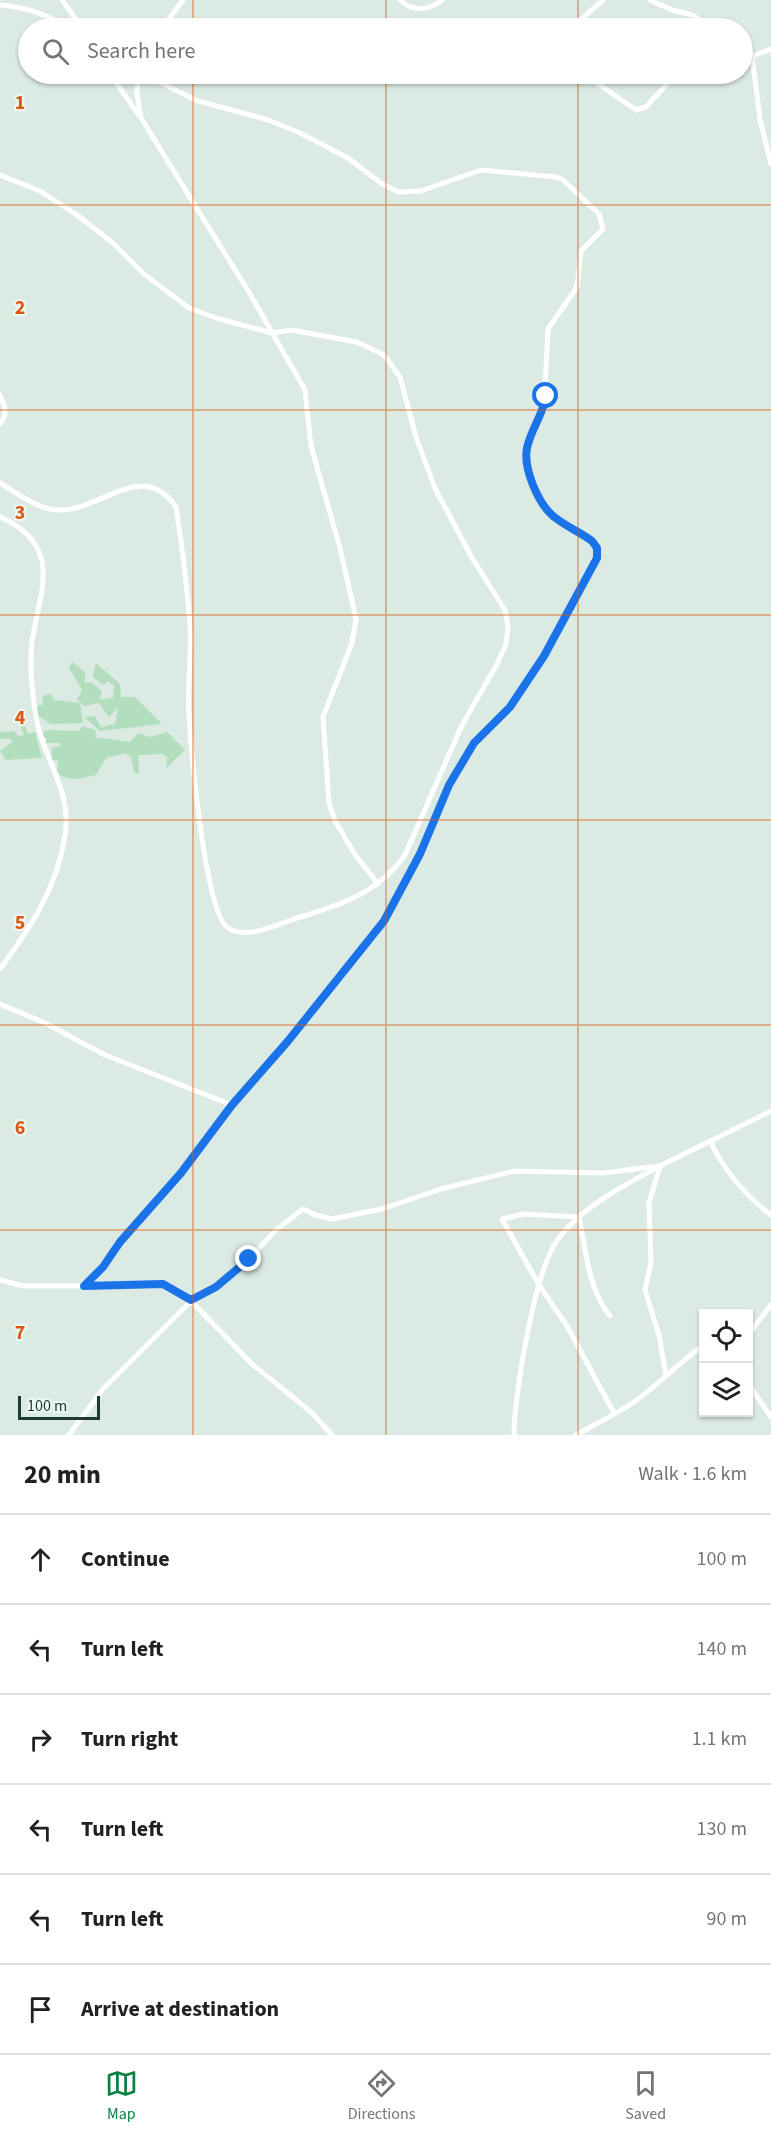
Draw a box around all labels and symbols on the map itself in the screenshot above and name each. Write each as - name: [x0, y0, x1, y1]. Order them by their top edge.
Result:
- text: 1: [15, 89, 25, 117]
- text: 2: [15, 294, 25, 322]
- route start: [532, 382, 558, 408]
- text: 3: [15, 499, 25, 527]
- text: 4: [15, 704, 26, 732]
- text: 5: [15, 909, 25, 937]
- text: 6: [15, 1114, 25, 1142]
- route end: [235, 1245, 261, 1271]
- text: 7: [15, 1319, 25, 1347]
- scale bar: [18, 1393, 100, 1420]

